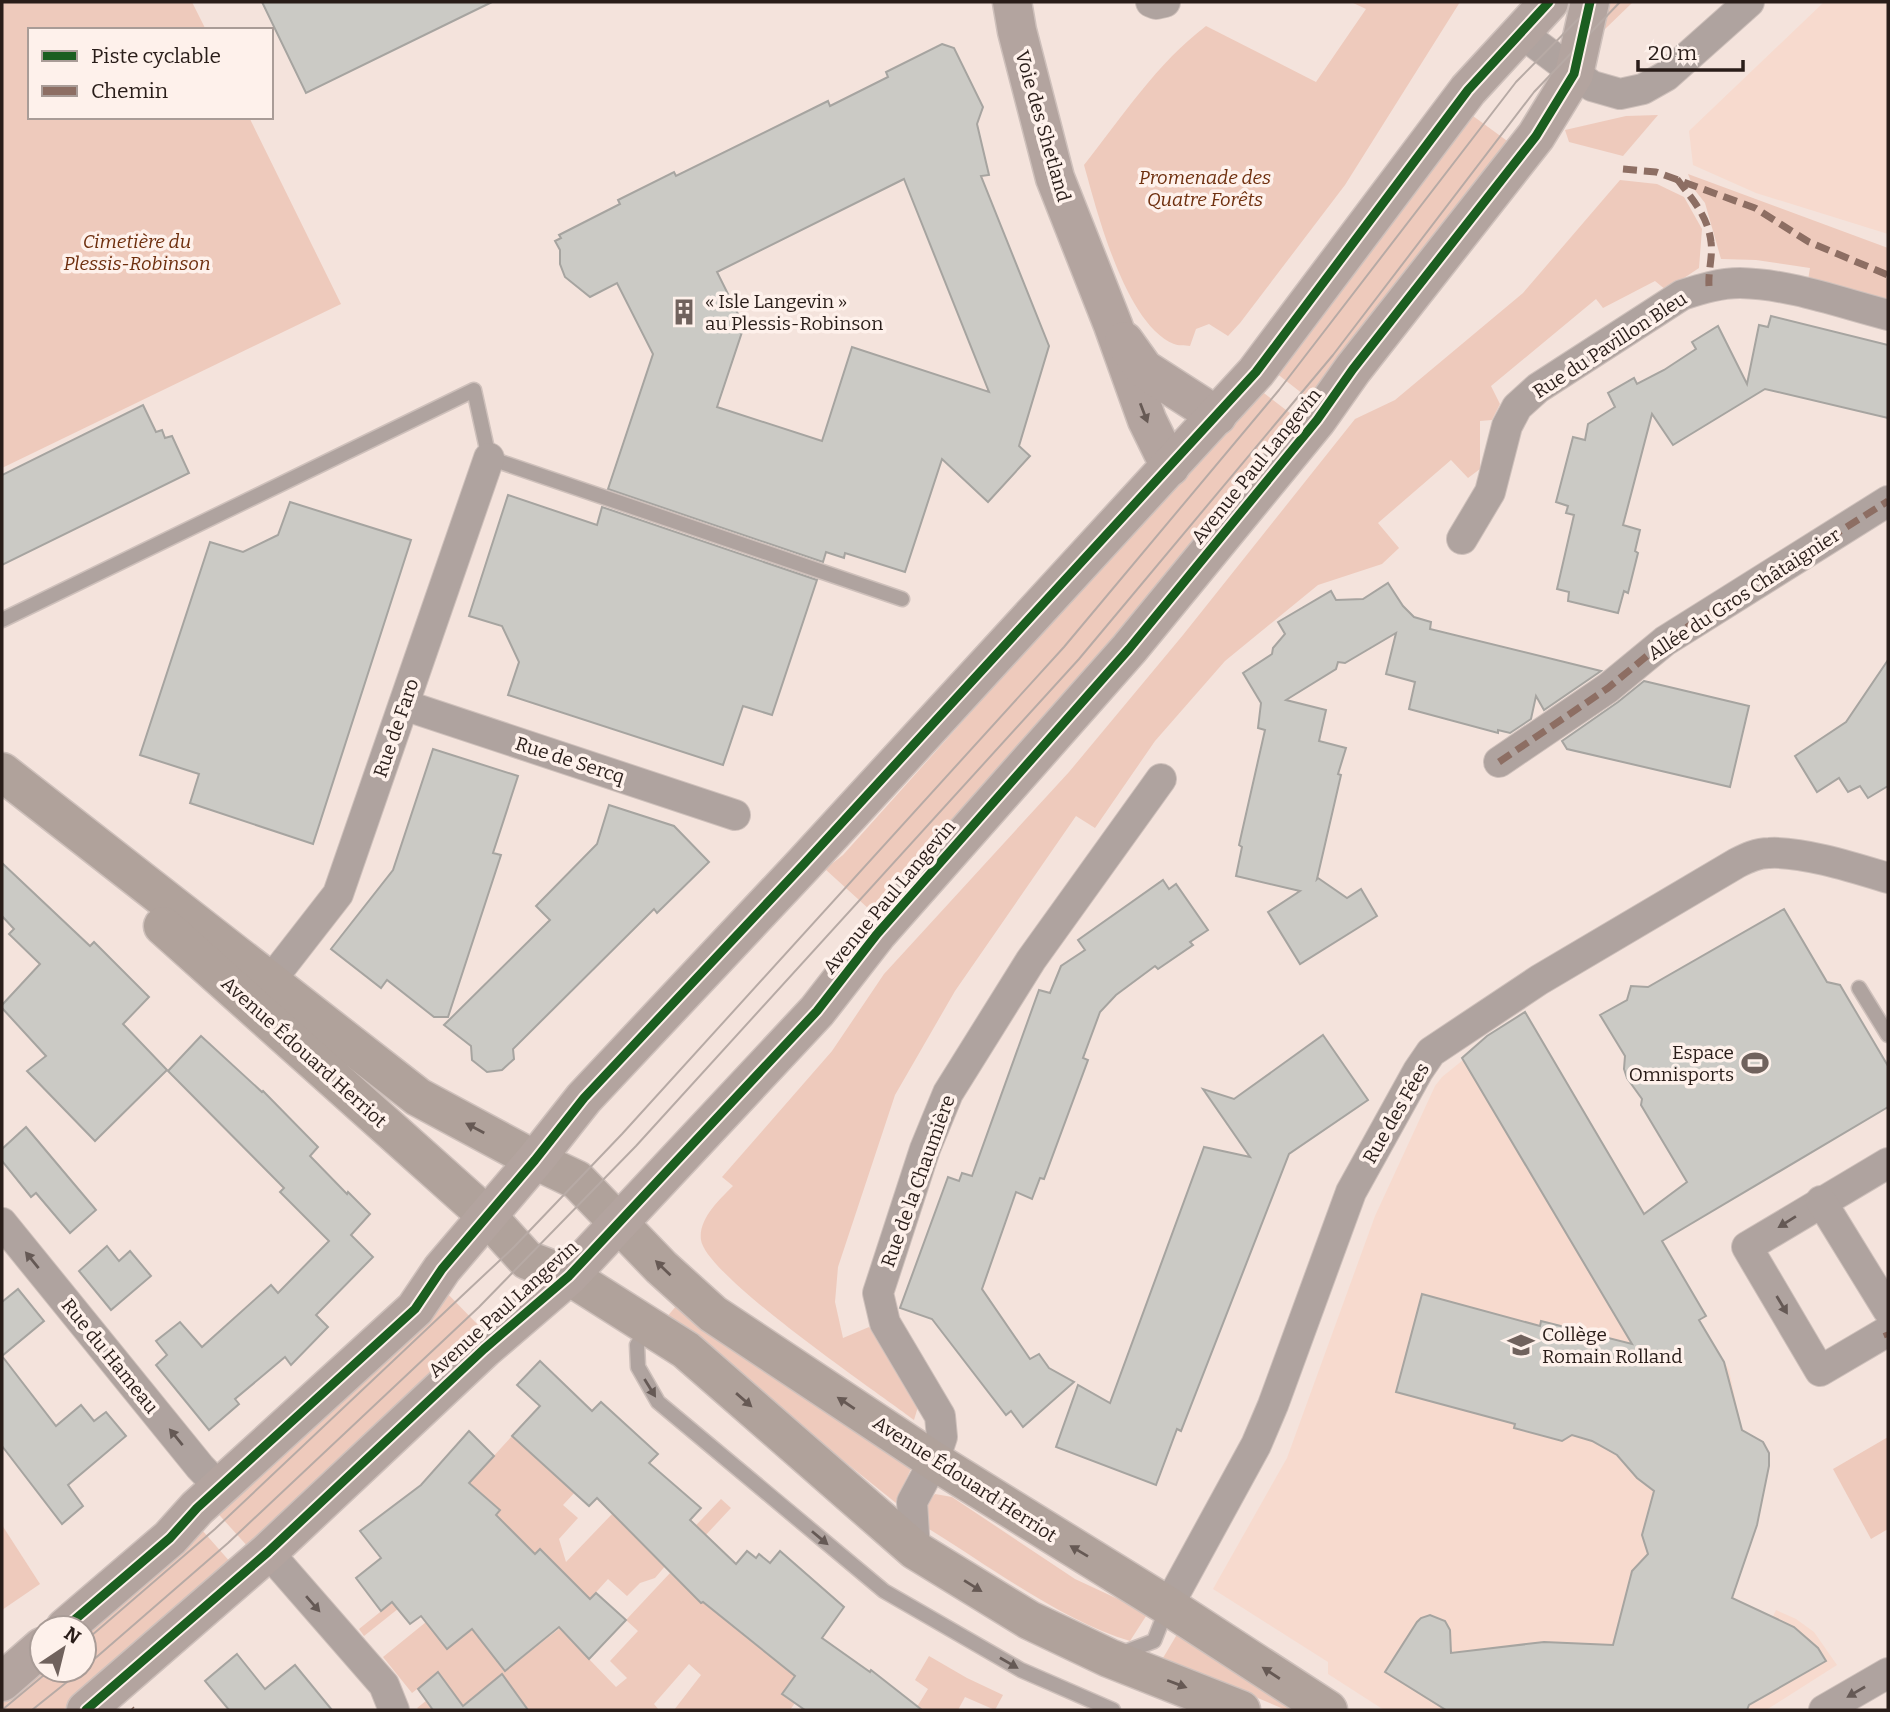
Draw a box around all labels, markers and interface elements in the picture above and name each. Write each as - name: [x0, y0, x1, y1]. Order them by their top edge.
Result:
- legend: [28, 28, 273, 119]
- scale bar: [1638, 28, 1743, 72]
- text: 20 m: [1648, 40, 1697, 66]
- text: Piste cyclable: [91, 43, 221, 69]
- street label: Voie des Shetland: [1010, 48, 1076, 204]
- text: Chemin: [91, 78, 168, 104]
- park label: Promenade des Quatre Forêts: [1139, 166, 1271, 211]
- park label: Cimetière du Plessis-Robinson: [64, 230, 210, 275]
- street label: Rue du Pavillon Bleu: [1529, 287, 1691, 403]
- place label: « Isle Langevin » au Plessis-Robinson: [705, 290, 883, 335]
- building icon: « Isle Langevin » au Plessis-Robinson: [669, 297, 699, 327]
- street label: Avenue Paul Langevin: [1186, 384, 1326, 548]
- one-way arrow: [1139, 402, 1150, 423]
- street label: Allée du Gros Châtaignier: [1643, 523, 1845, 665]
- street label: Rue de Faro: [368, 675, 424, 780]
- street label: Rue de Sercq: [512, 732, 628, 788]
- street label: Avenue Paul Langevin: [818, 815, 960, 979]
- street label: Avenue Édouard Herriot: [217, 972, 391, 1132]
- place label: Espace Omnisports: [1629, 1041, 1734, 1086]
- sports icon: Espace Omnisports: [1740, 1048, 1770, 1078]
- street label: Rue des Fées: [1358, 1059, 1434, 1167]
- street label: Rue de la Chaumière: [876, 1092, 960, 1270]
- one-way arrow: [465, 1122, 485, 1134]
- one-way arrow: [1777, 1215, 1797, 1228]
- street label: Avenue Paul Langevin: [423, 1236, 583, 1382]
- one-way arrow: [25, 1252, 40, 1269]
- one-way arrow: [655, 1261, 672, 1277]
- street label: Rue du Hameau: [57, 1294, 163, 1418]
- one-way arrow: [1775, 1296, 1788, 1315]
- place label: Collège Romain Rolland: [1542, 1323, 1682, 1368]
- school or university icon: Collège Romain Rolland: [1506, 1330, 1536, 1360]
- one-way arrow: [643, 1379, 656, 1398]
- one-way arrow: [735, 1392, 753, 1408]
- one-way arrow: [836, 1396, 856, 1409]
- street label: Avenue Édouard Herriot: [869, 1411, 1061, 1547]
- one-way arrow: [168, 1428, 183, 1446]
- one-way arrow: [812, 1530, 829, 1545]
- one-way arrow: [1069, 1545, 1089, 1558]
- one-way arrow: [963, 1579, 982, 1592]
- one-way arrow: [304, 1595, 320, 1612]
- north arrow: [28, 1614, 98, 1684]
- text: N: [60, 1622, 85, 1649]
- one-way arrow: [999, 1657, 1019, 1669]
- one-way arrow: [1262, 1666, 1280, 1680]
- one-way arrow: [1167, 1679, 1188, 1690]
- one-way arrow: [1847, 1686, 1866, 1698]

